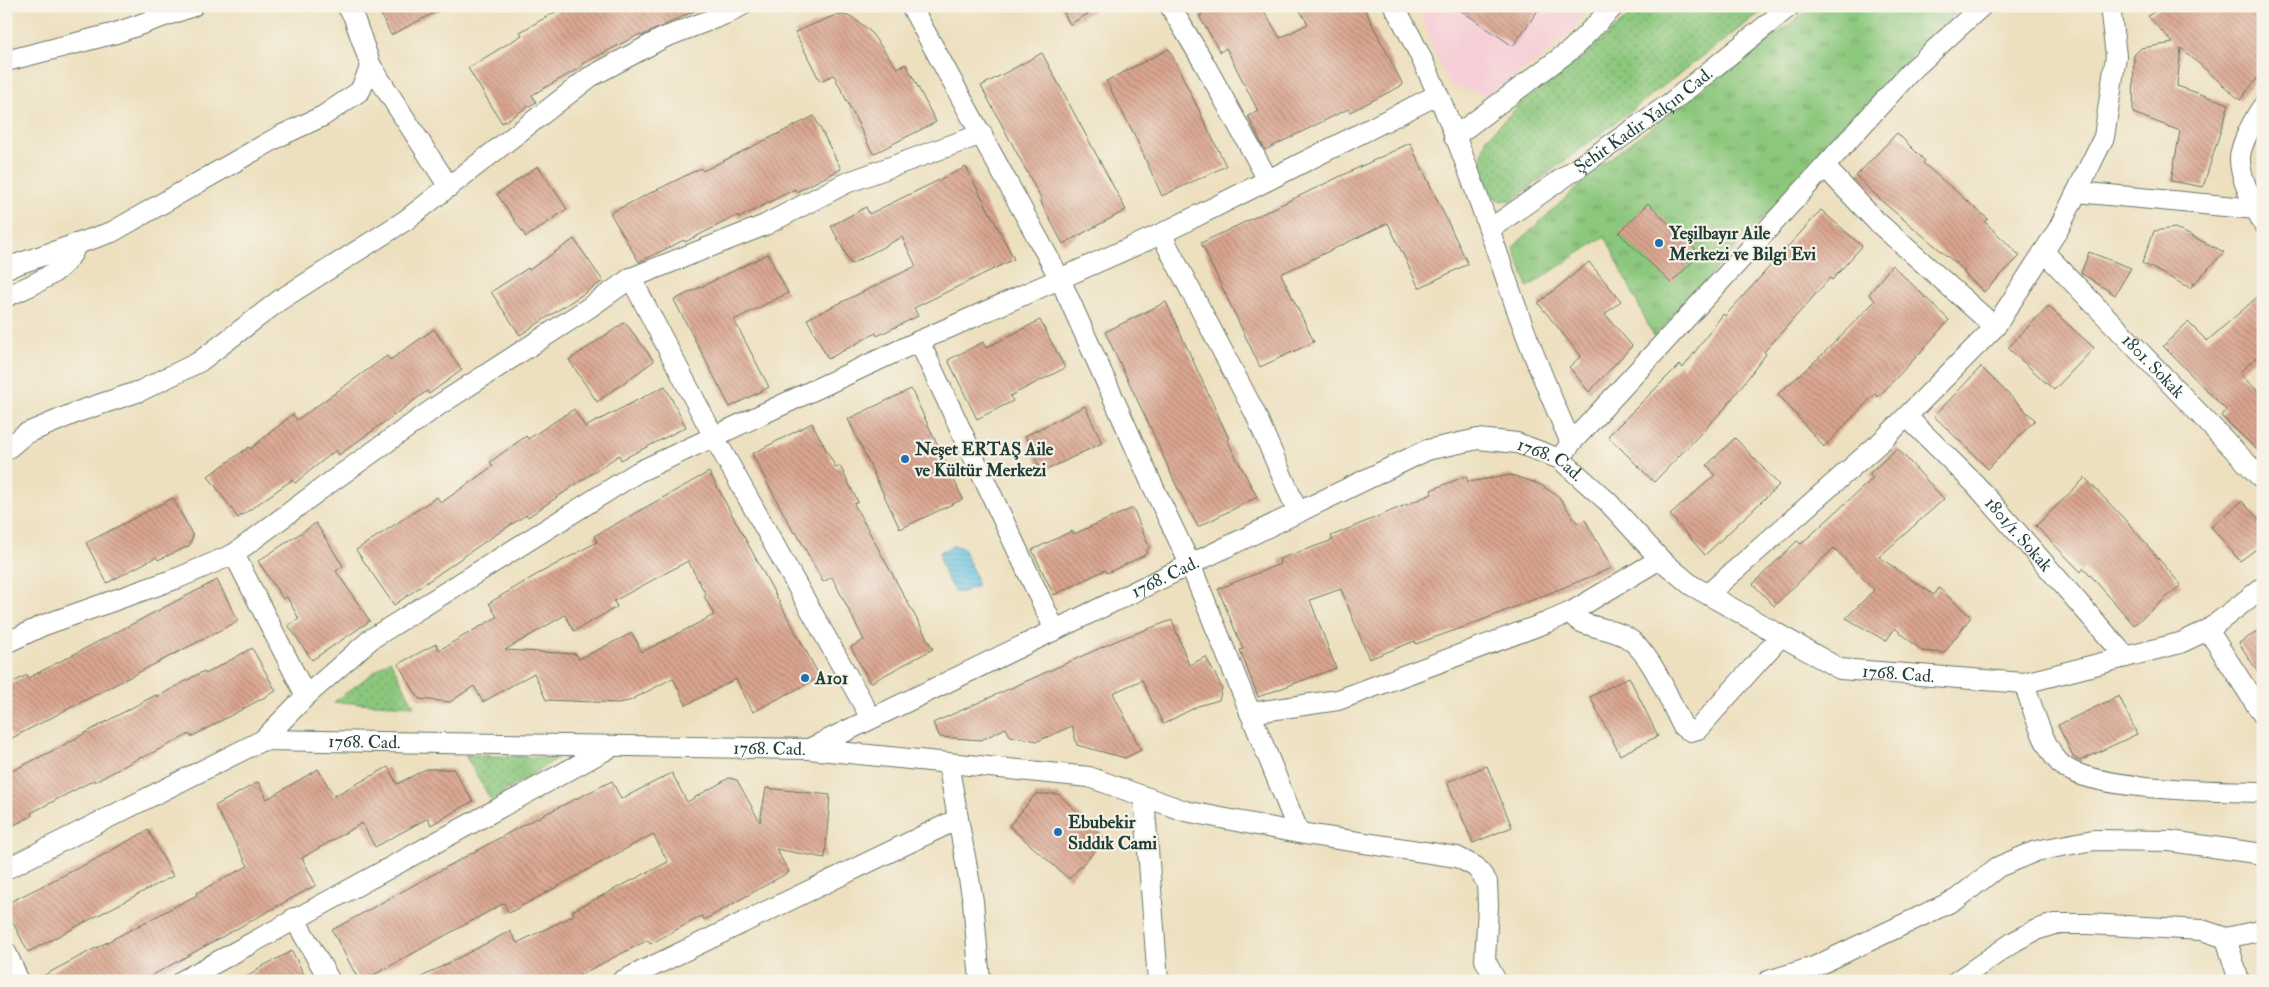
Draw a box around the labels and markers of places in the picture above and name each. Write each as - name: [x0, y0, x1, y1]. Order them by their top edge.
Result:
- place label: Yeşilbayır Aile Merkezi ve Bilgi Evi: [1668, 222, 1816, 266]
- marker: Yeşilbayır Aile Merkezi ve Bilgi Evi: [1653, 237, 1665, 249]
- place label: Neşet ERTAŞ Aile ve Kültür Merkezi: [914, 438, 1054, 482]
- marker: Neşet ERTAŞ Aile ve Kültür Merkezi: [899, 453, 911, 465]
- place label: A101: [814, 667, 848, 690]
- marker: A101: [799, 672, 811, 684]
- place label: Ebubekir Sıddık Cami: [1068, 811, 1157, 855]
- marker: Ebubekir Sıddık Cami: [1052, 826, 1064, 838]

